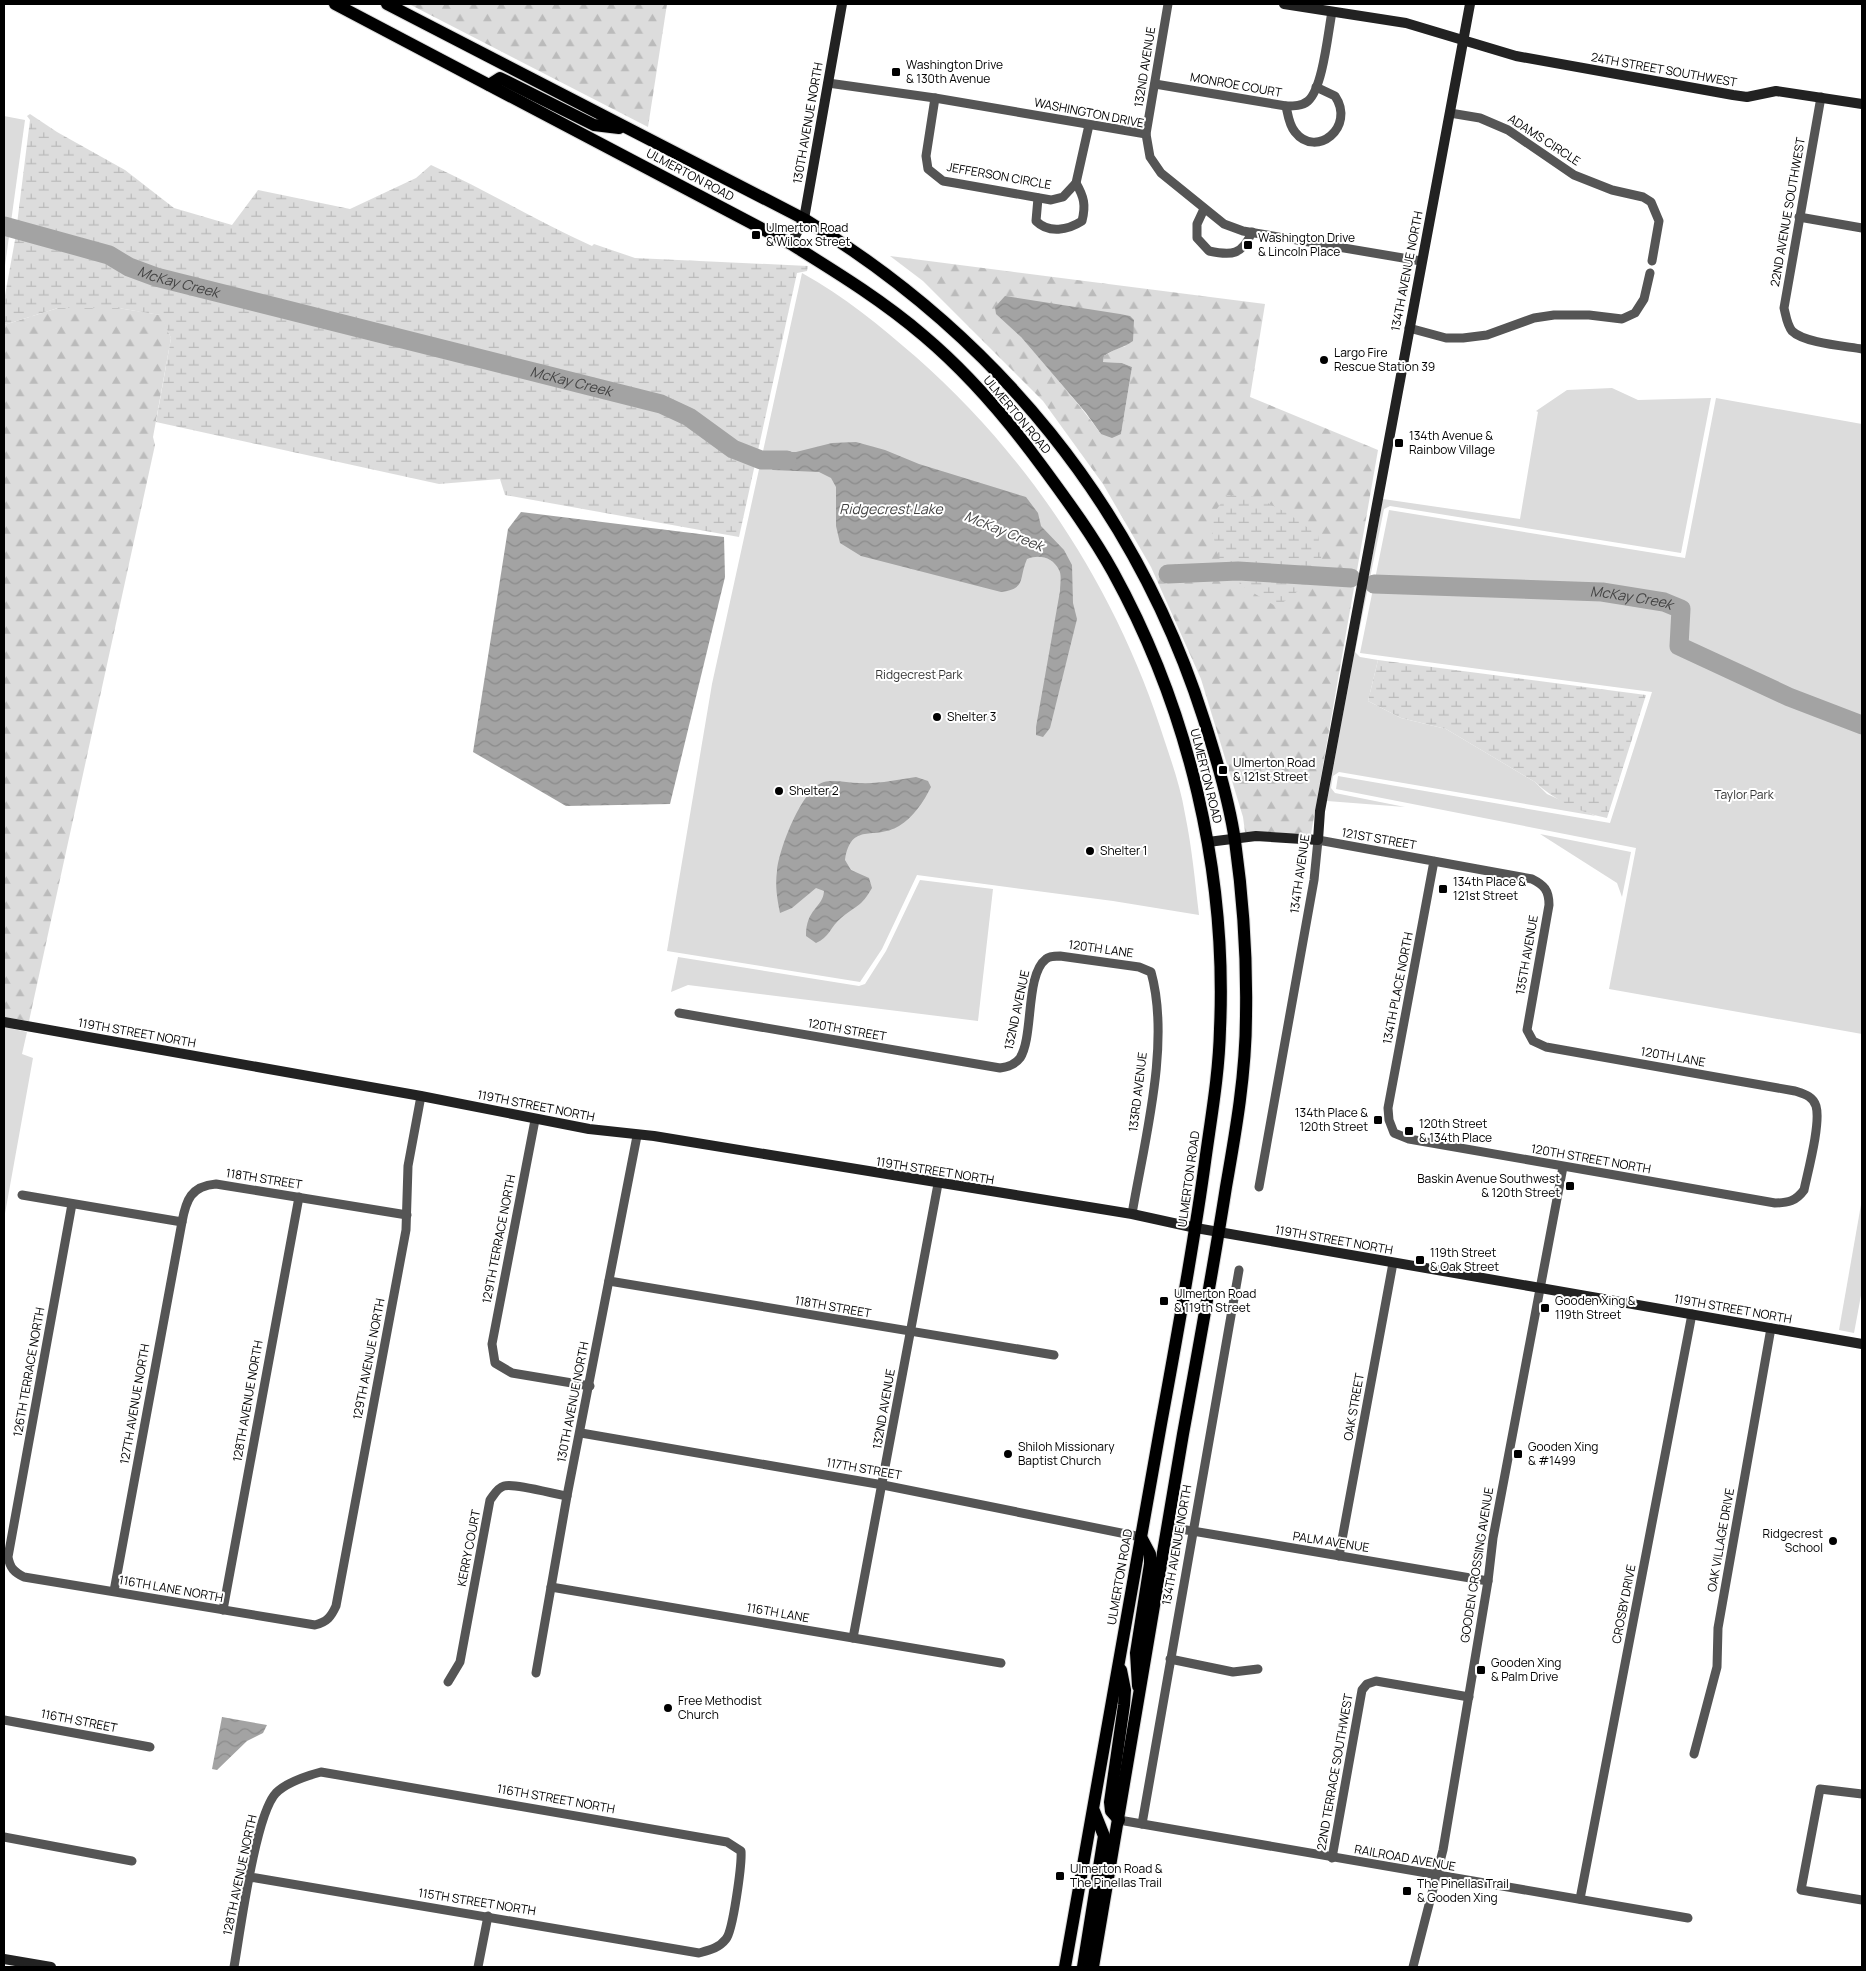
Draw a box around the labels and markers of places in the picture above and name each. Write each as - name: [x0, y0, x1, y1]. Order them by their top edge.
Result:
- place label: Washington Drive & 130th Avenue: [906, 56, 1003, 87]
- marker: Washington Drive & 130th Avenue: [890, 66, 902, 78]
- place label: Ulmerton Road & Wilcox Street: [766, 219, 850, 250]
- marker: Ulmerton Road & Wilcox Street: [750, 229, 762, 241]
- place label: Washington Drive & Lincoln Place: [1258, 229, 1355, 260]
- marker: Washington Drive & Lincoln Place: [1242, 239, 1254, 251]
- place label: Largo Fire Rescue Station 39: [1334, 344, 1435, 375]
- marker: Largo Fire Rescue Station 39: [1318, 354, 1330, 366]
- place label: 134th Avenue & Rainbow Village: [1409, 427, 1495, 458]
- marker: 134th Avenue & Rainbow Village: [1393, 437, 1405, 449]
- place label: Shelter 3: [947, 708, 996, 725]
- marker: Shelter 3: [931, 711, 943, 723]
- place label: Ulmerton Road & 121st Street: [1233, 754, 1315, 785]
- marker: Ulmerton Road & 121st Street: [1217, 764, 1229, 776]
- place label: Shelter 2: [789, 782, 839, 799]
- marker: Shelter 2: [773, 785, 785, 797]
- place label: Shelter 1: [1100, 842, 1147, 859]
- marker: Shelter 1: [1084, 845, 1096, 857]
- place label: 134th Place & 121st Street: [1453, 873, 1526, 904]
- marker: 134th Place & 121st Street: [1437, 883, 1449, 895]
- place label: 134th Place & 120th Street: [1295, 1104, 1368, 1135]
- marker: 134th Place & 120th Street: [1372, 1114, 1384, 1126]
- place label: 120th Street & 134th Place: [1419, 1115, 1492, 1146]
- marker: 120th Street & 134th Place: [1403, 1125, 1415, 1137]
- place label: Baskin Avenue Southwest & 120th Street: [1417, 1170, 1560, 1201]
- marker: Baskin Avenue Southwest & 120th Street: [1564, 1180, 1576, 1192]
- place label: 119th Street & Oak Street: [1430, 1244, 1499, 1275]
- marker: 119th Street & Oak Street: [1414, 1254, 1426, 1266]
- place label: Ulmerton Road & 119th Street: [1174, 1285, 1256, 1316]
- place label: Gooden Xing & 119th Street: [1555, 1292, 1636, 1323]
- marker: Ulmerton Road & 119th Street: [1158, 1295, 1170, 1307]
- marker: Gooden Xing & 119th Street: [1539, 1302, 1551, 1314]
- place label: Shiloh Missionary Baptist Church: [1018, 1438, 1115, 1469]
- place label: Gooden Xing & #1499: [1528, 1438, 1598, 1469]
- marker: Shiloh Missionary Baptist Church: [1002, 1448, 1014, 1460]
- marker: Gooden Xing & #1499: [1512, 1448, 1524, 1460]
- place label: Ridgecrest School: [1762, 1525, 1823, 1556]
- marker: Ridgecrest School: [1827, 1535, 1839, 1547]
- place label: Gooden Xing & Palm Drive: [1491, 1654, 1561, 1685]
- marker: Gooden Xing & Palm Drive: [1475, 1664, 1487, 1676]
- place label: Free Methodist Church: [678, 1692, 762, 1723]
- marker: Free Methodist Church: [662, 1702, 674, 1714]
- place label: Ulmerton Road & The Pinellas Trail: [1070, 1860, 1163, 1891]
- marker: Ulmerton Road & The Pinellas Trail: [1054, 1870, 1066, 1882]
- place label: The Pinellas Trail & Gooden Xing: [1417, 1875, 1509, 1906]
- marker: The Pinellas Trail & Gooden Xing: [1401, 1885, 1413, 1897]

